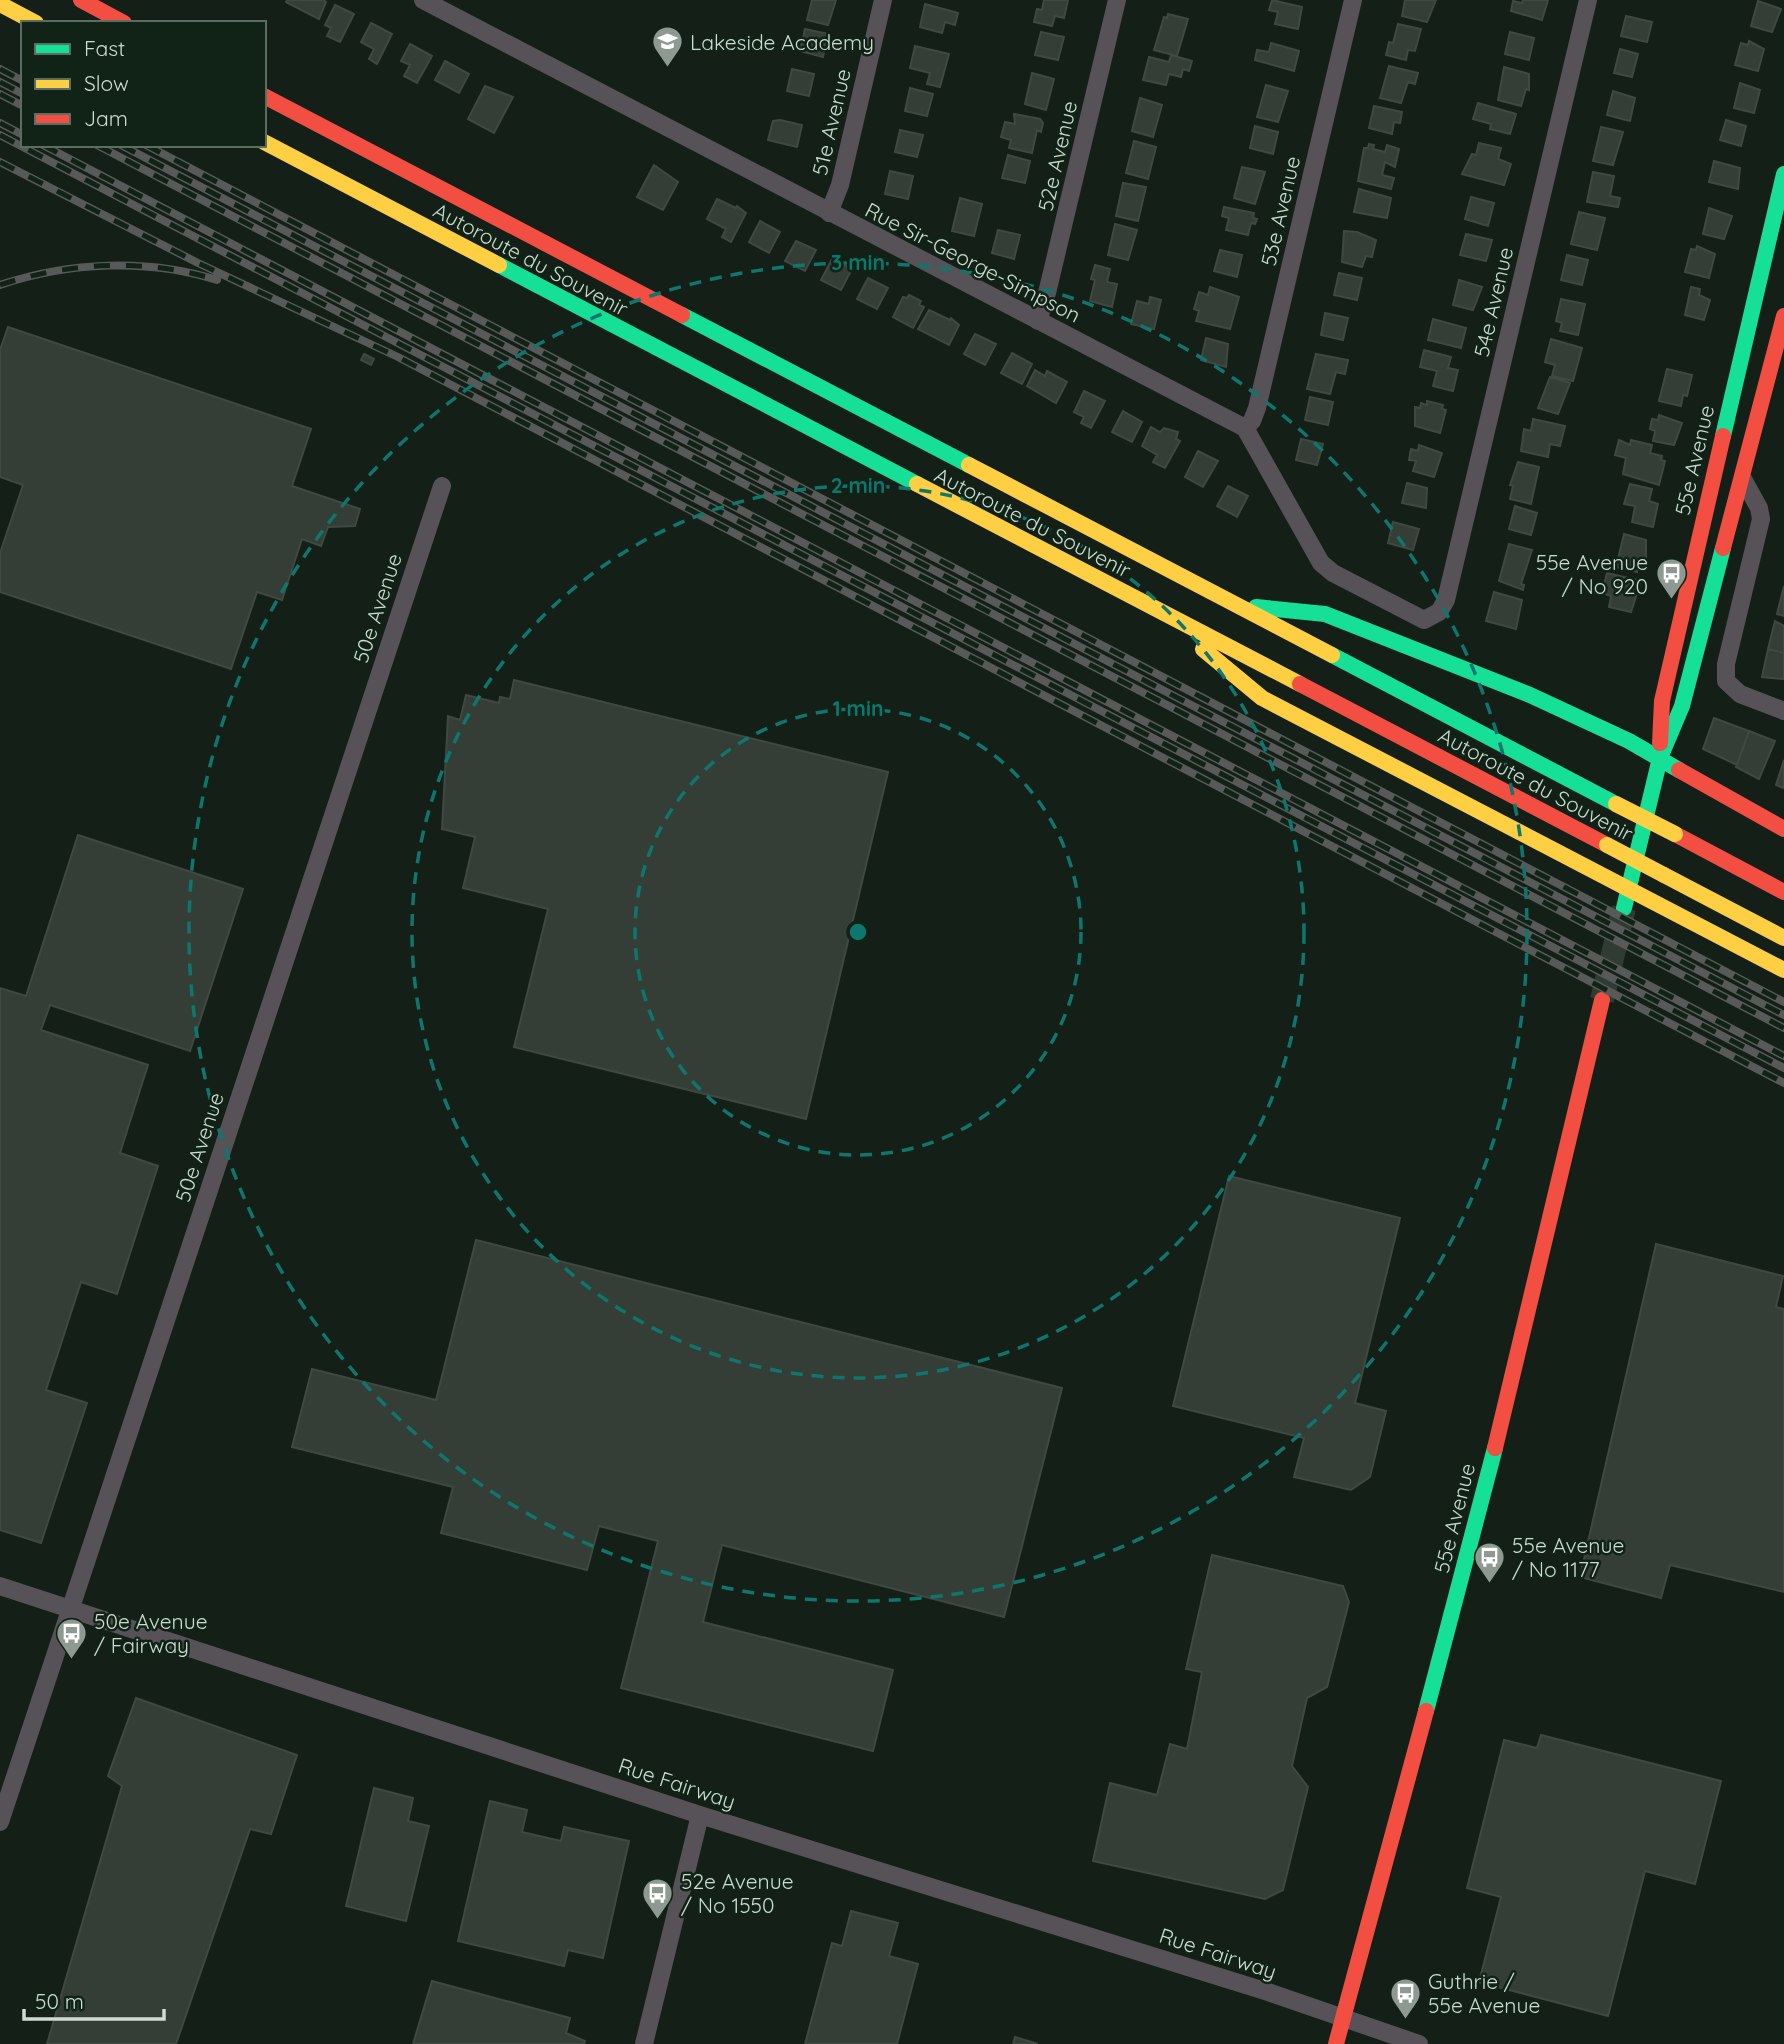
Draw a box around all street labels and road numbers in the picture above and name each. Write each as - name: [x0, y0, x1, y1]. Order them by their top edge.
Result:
- street label: 51e Avenue: [806, 66, 856, 178]
- street label: 52e Avenue: [1032, 98, 1082, 214]
- street label: 53e Avenue: [1255, 154, 1305, 268]
- street label: Rue Sir-George-Simpson: [861, 196, 1085, 328]
- street label: Autoroute du Souvenir: [429, 197, 633, 321]
- street label: 54e Avenue: [1468, 245, 1518, 359]
- street label: 55e Avenue: [1669, 402, 1719, 518]
- street label: Autoroute du Souvenir: [931, 461, 1135, 583]
- street label: 50e Avenue: [347, 550, 407, 666]
- street label: Autoroute du Souvenir: [1434, 722, 1638, 846]
- street label: 50e Avenue: [169, 1089, 229, 1205]
- street label: 55e Avenue: [1428, 1460, 1480, 1576]
- street label: Rue Fairway: [615, 1752, 739, 1814]
- street label: Rue Fairway: [1156, 1922, 1280, 1984]

